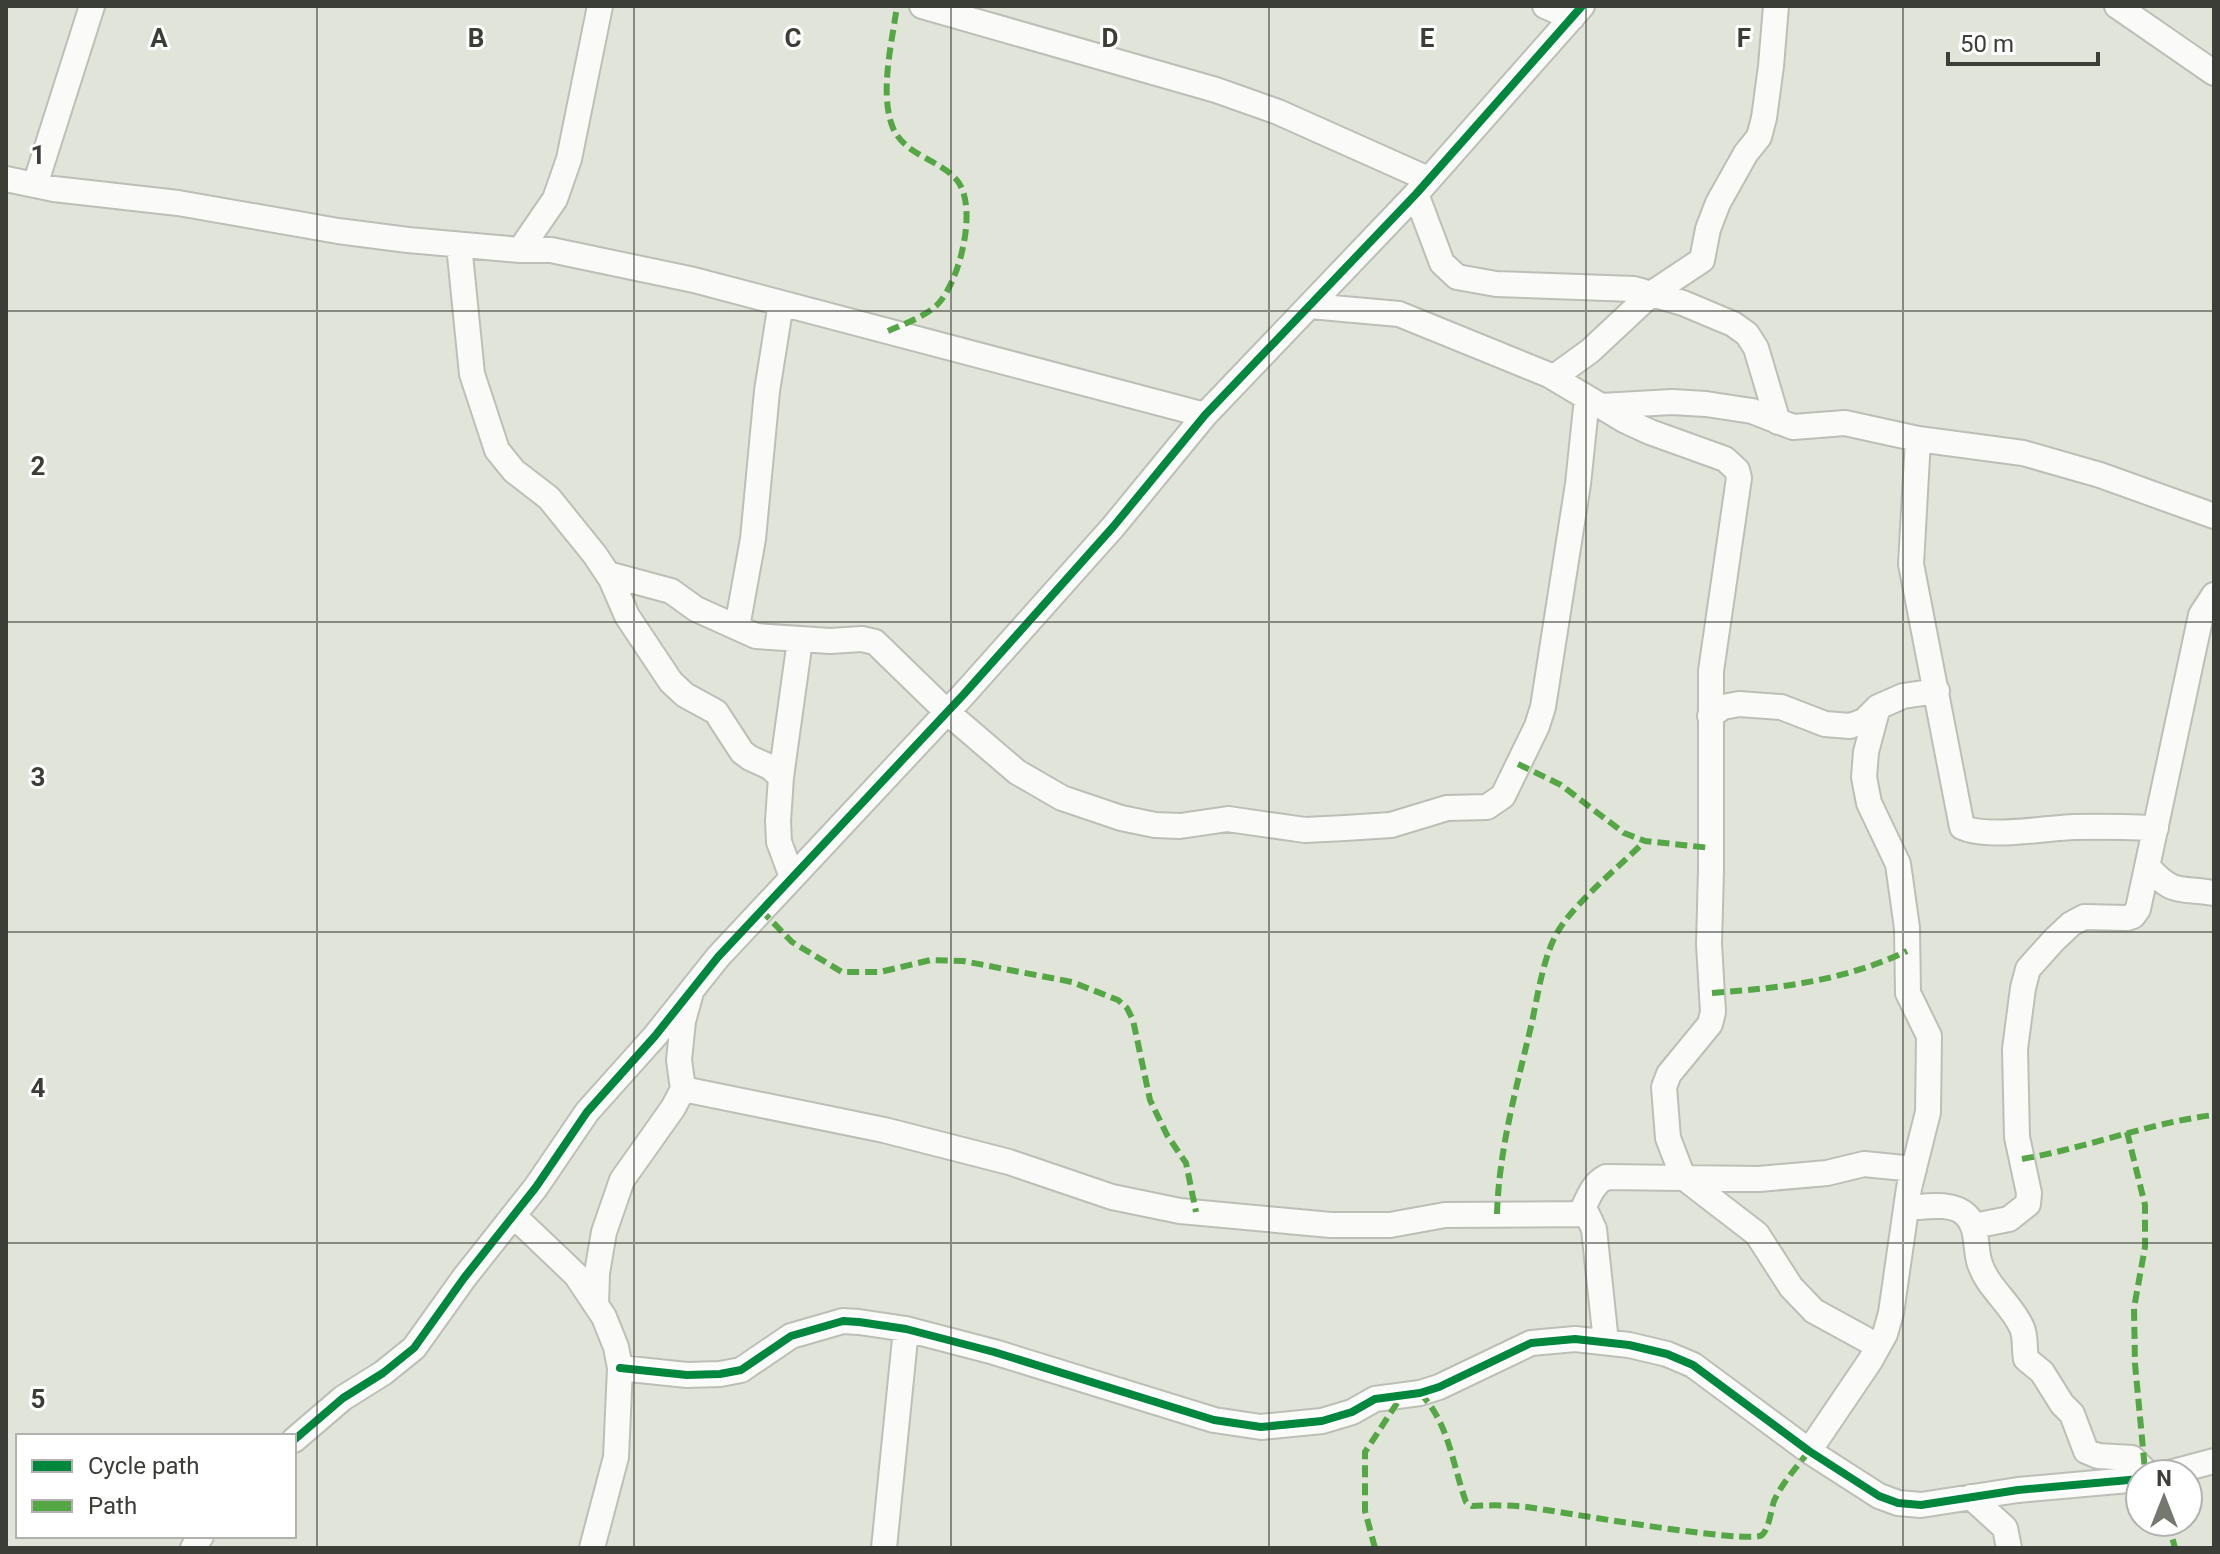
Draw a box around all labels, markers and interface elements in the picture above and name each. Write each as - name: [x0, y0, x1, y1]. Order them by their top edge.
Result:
- scale bar: [1948, 16, 2098, 66]
- text: A: [150, 23, 168, 53]
- text: B: [468, 23, 484, 53]
- text: C: [784, 23, 802, 53]
- text: D: [1102, 23, 1118, 53]
- text: E: [1420, 23, 1435, 53]
- text: F: [1737, 23, 1751, 53]
- text: 50 m: [1960, 30, 2014, 58]
- text: 1: [31, 140, 45, 170]
- text: 2: [31, 451, 45, 481]
- text: 3: [31, 762, 45, 792]
- text: 4: [31, 1073, 46, 1103]
- text: 5: [31, 1384, 45, 1414]
- legend: [16, 1434, 296, 1538]
- text: Cycle path: [88, 1452, 200, 1480]
- north arrow: [2124, 1458, 2204, 1538]
- text: N: [2156, 1466, 2172, 1491]
- text: Path: [88, 1492, 137, 1520]

